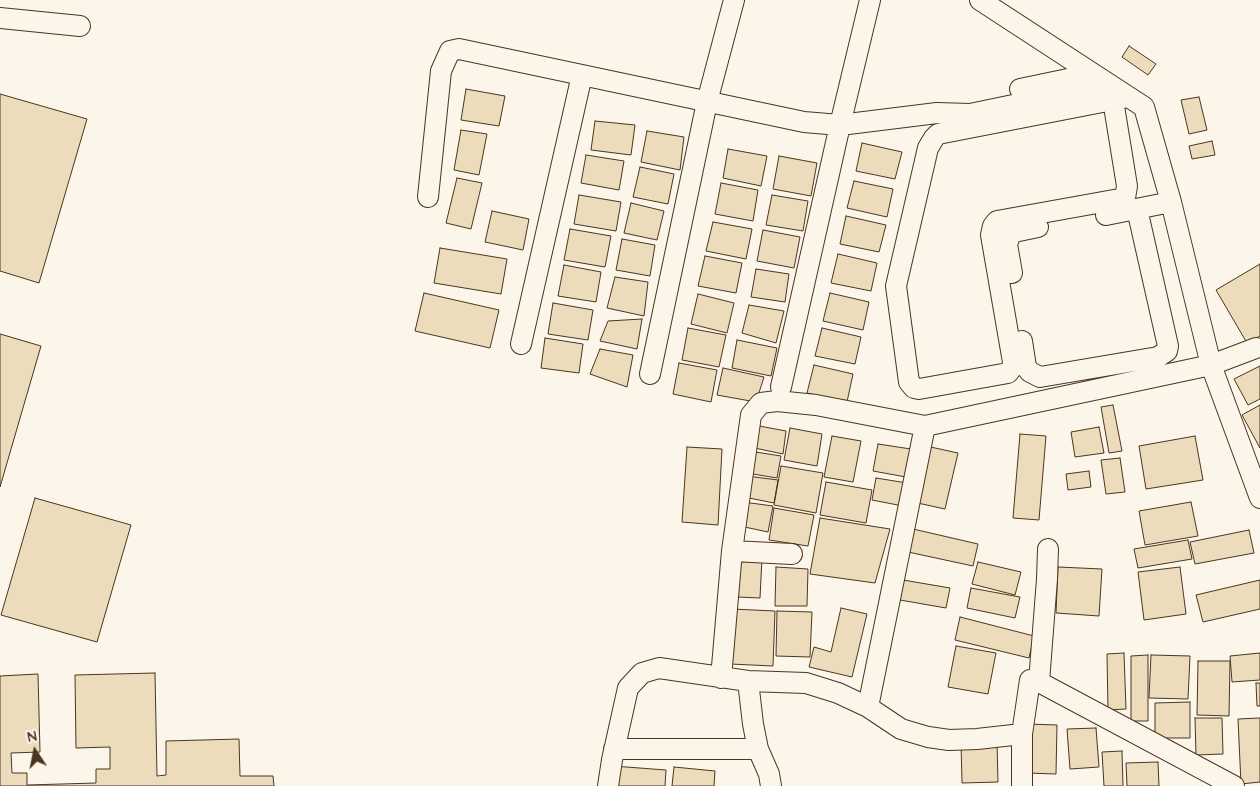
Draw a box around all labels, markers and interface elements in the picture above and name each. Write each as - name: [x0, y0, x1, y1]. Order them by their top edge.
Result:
- north arrow: [10, 726, 60, 776]
- text: N: [25, 726, 39, 746]

